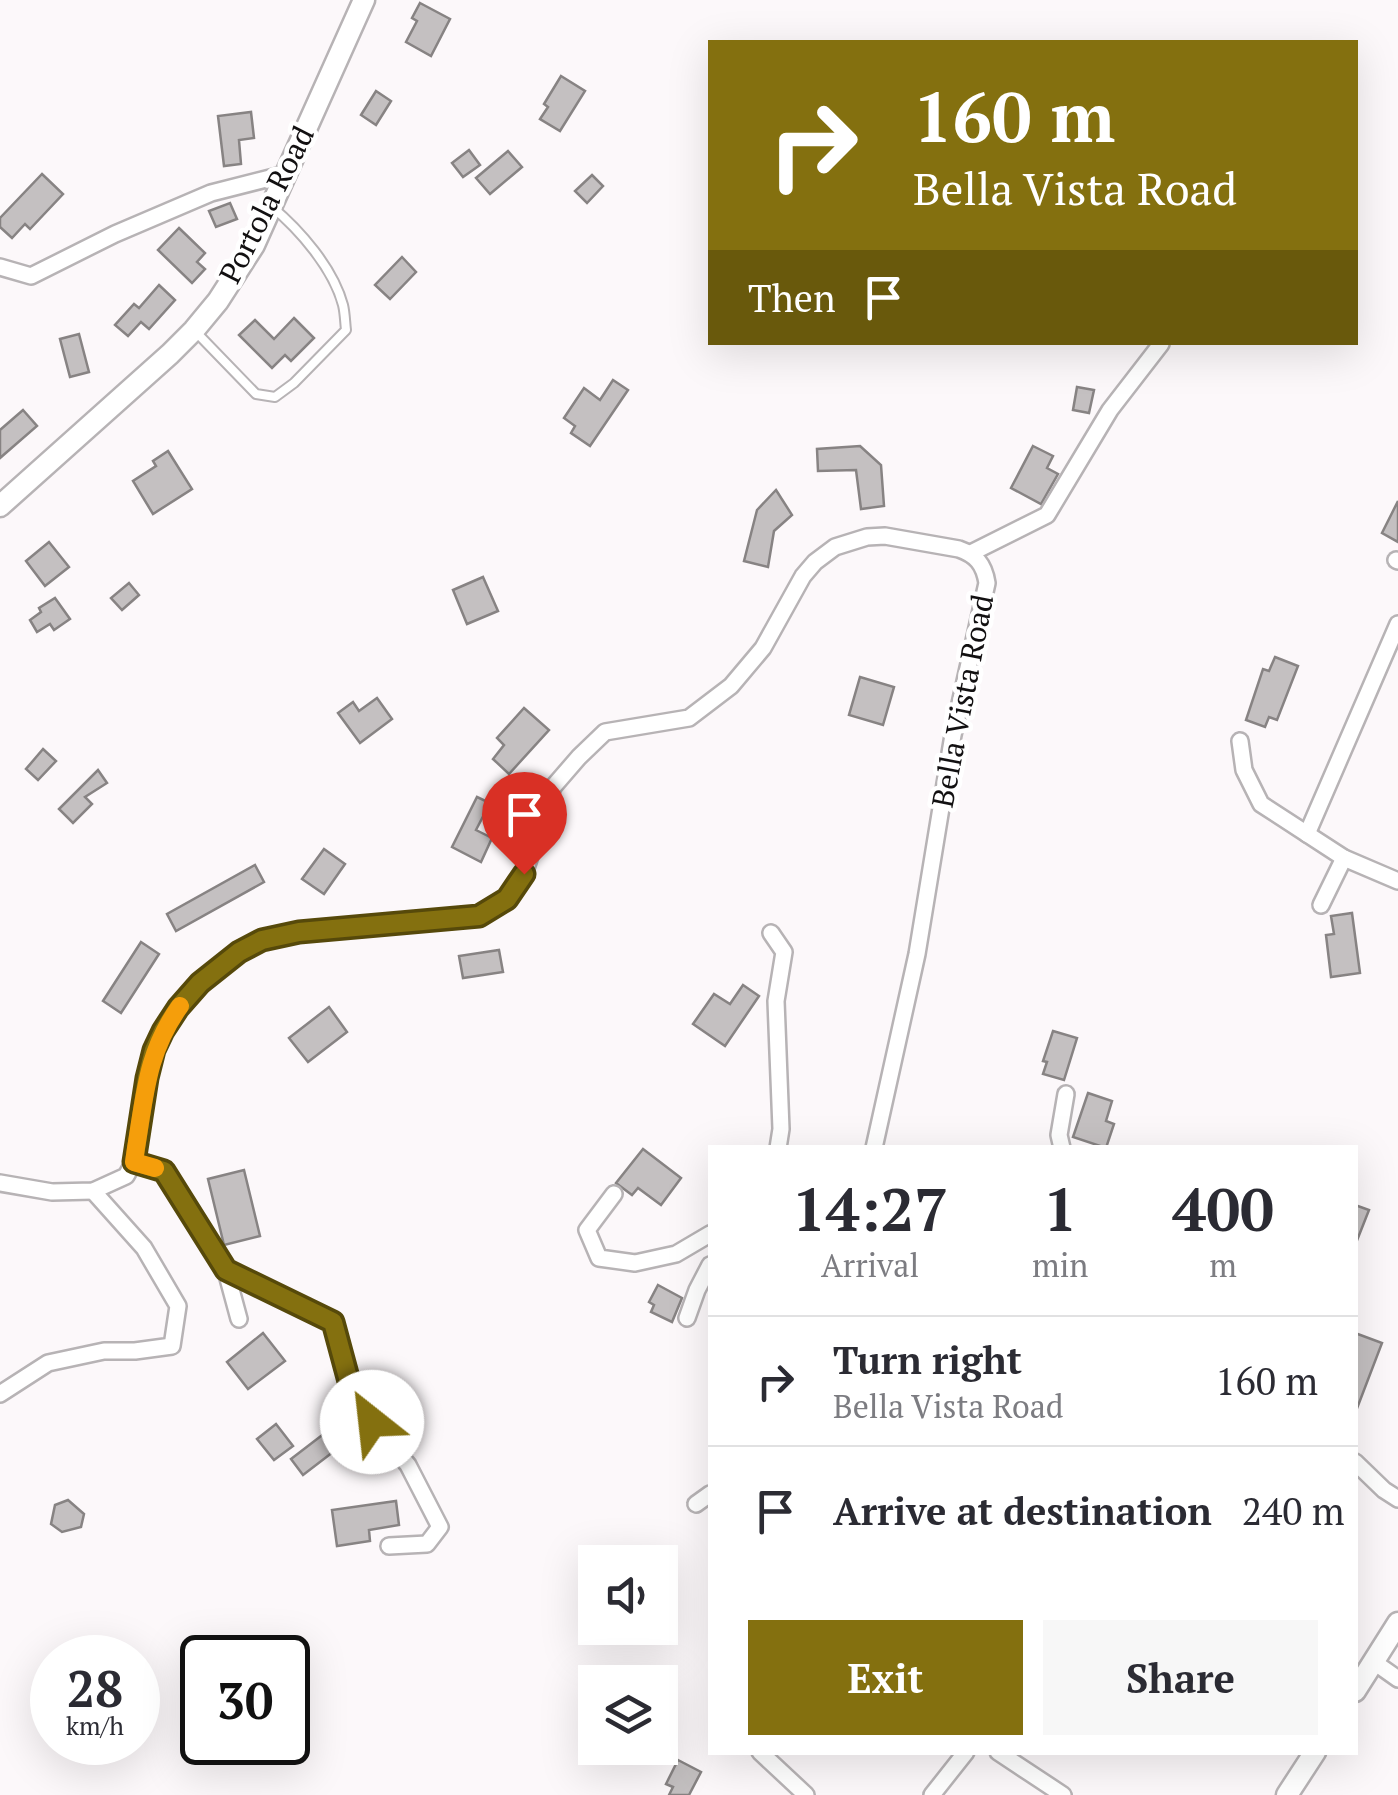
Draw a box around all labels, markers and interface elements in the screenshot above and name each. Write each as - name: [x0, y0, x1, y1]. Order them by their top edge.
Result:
- text: 160 m: [913, 69, 1115, 162]
- icon: right: [748, 80, 878, 210]
- street label: Portola Road: [209, 119, 323, 290]
- text: Bella Vista Road: [913, 158, 1237, 218]
- icon: arrive: [856, 270, 911, 325]
- text: Then: [748, 273, 836, 323]
- street label: Bella Vista Road: [922, 591, 1002, 811]
- pin: [482, 772, 567, 875]
- icon: arrive: [497, 787, 552, 842]
- text: 14:27: [792, 1169, 948, 1248]
- text: 1: [1043, 1169, 1077, 1248]
- text: 400: [1172, 1169, 1274, 1248]
- text: Arrival: [821, 1244, 919, 1286]
- text: min: [1032, 1244, 1088, 1286]
- text: m: [1209, 1244, 1237, 1286]
- text: Turn right: [833, 1335, 1022, 1385]
- icon: right: [748, 1354, 803, 1409]
- text: 160 m: [1215, 1356, 1318, 1406]
- position arrow: [320, 1370, 424, 1474]
- text: Bella Vista Road: [833, 1385, 1064, 1427]
- icon: arrive: [748, 1484, 803, 1539]
- text: Arrive at destination: [833, 1486, 1212, 1536]
- text: 240 m: [1242, 1486, 1345, 1536]
- map controls: [578, 1545, 678, 1765]
- button: sound: [578, 1545, 678, 1645]
- button: Exit: [748, 1620, 1023, 1735]
- button: Share: [1043, 1620, 1318, 1735]
- speed limit sign: 30: [180, 1635, 310, 1765]
- text: 28: [67, 1655, 123, 1721]
- button: layers: [578, 1665, 678, 1765]
- text: km/h: [66, 1709, 124, 1742]

